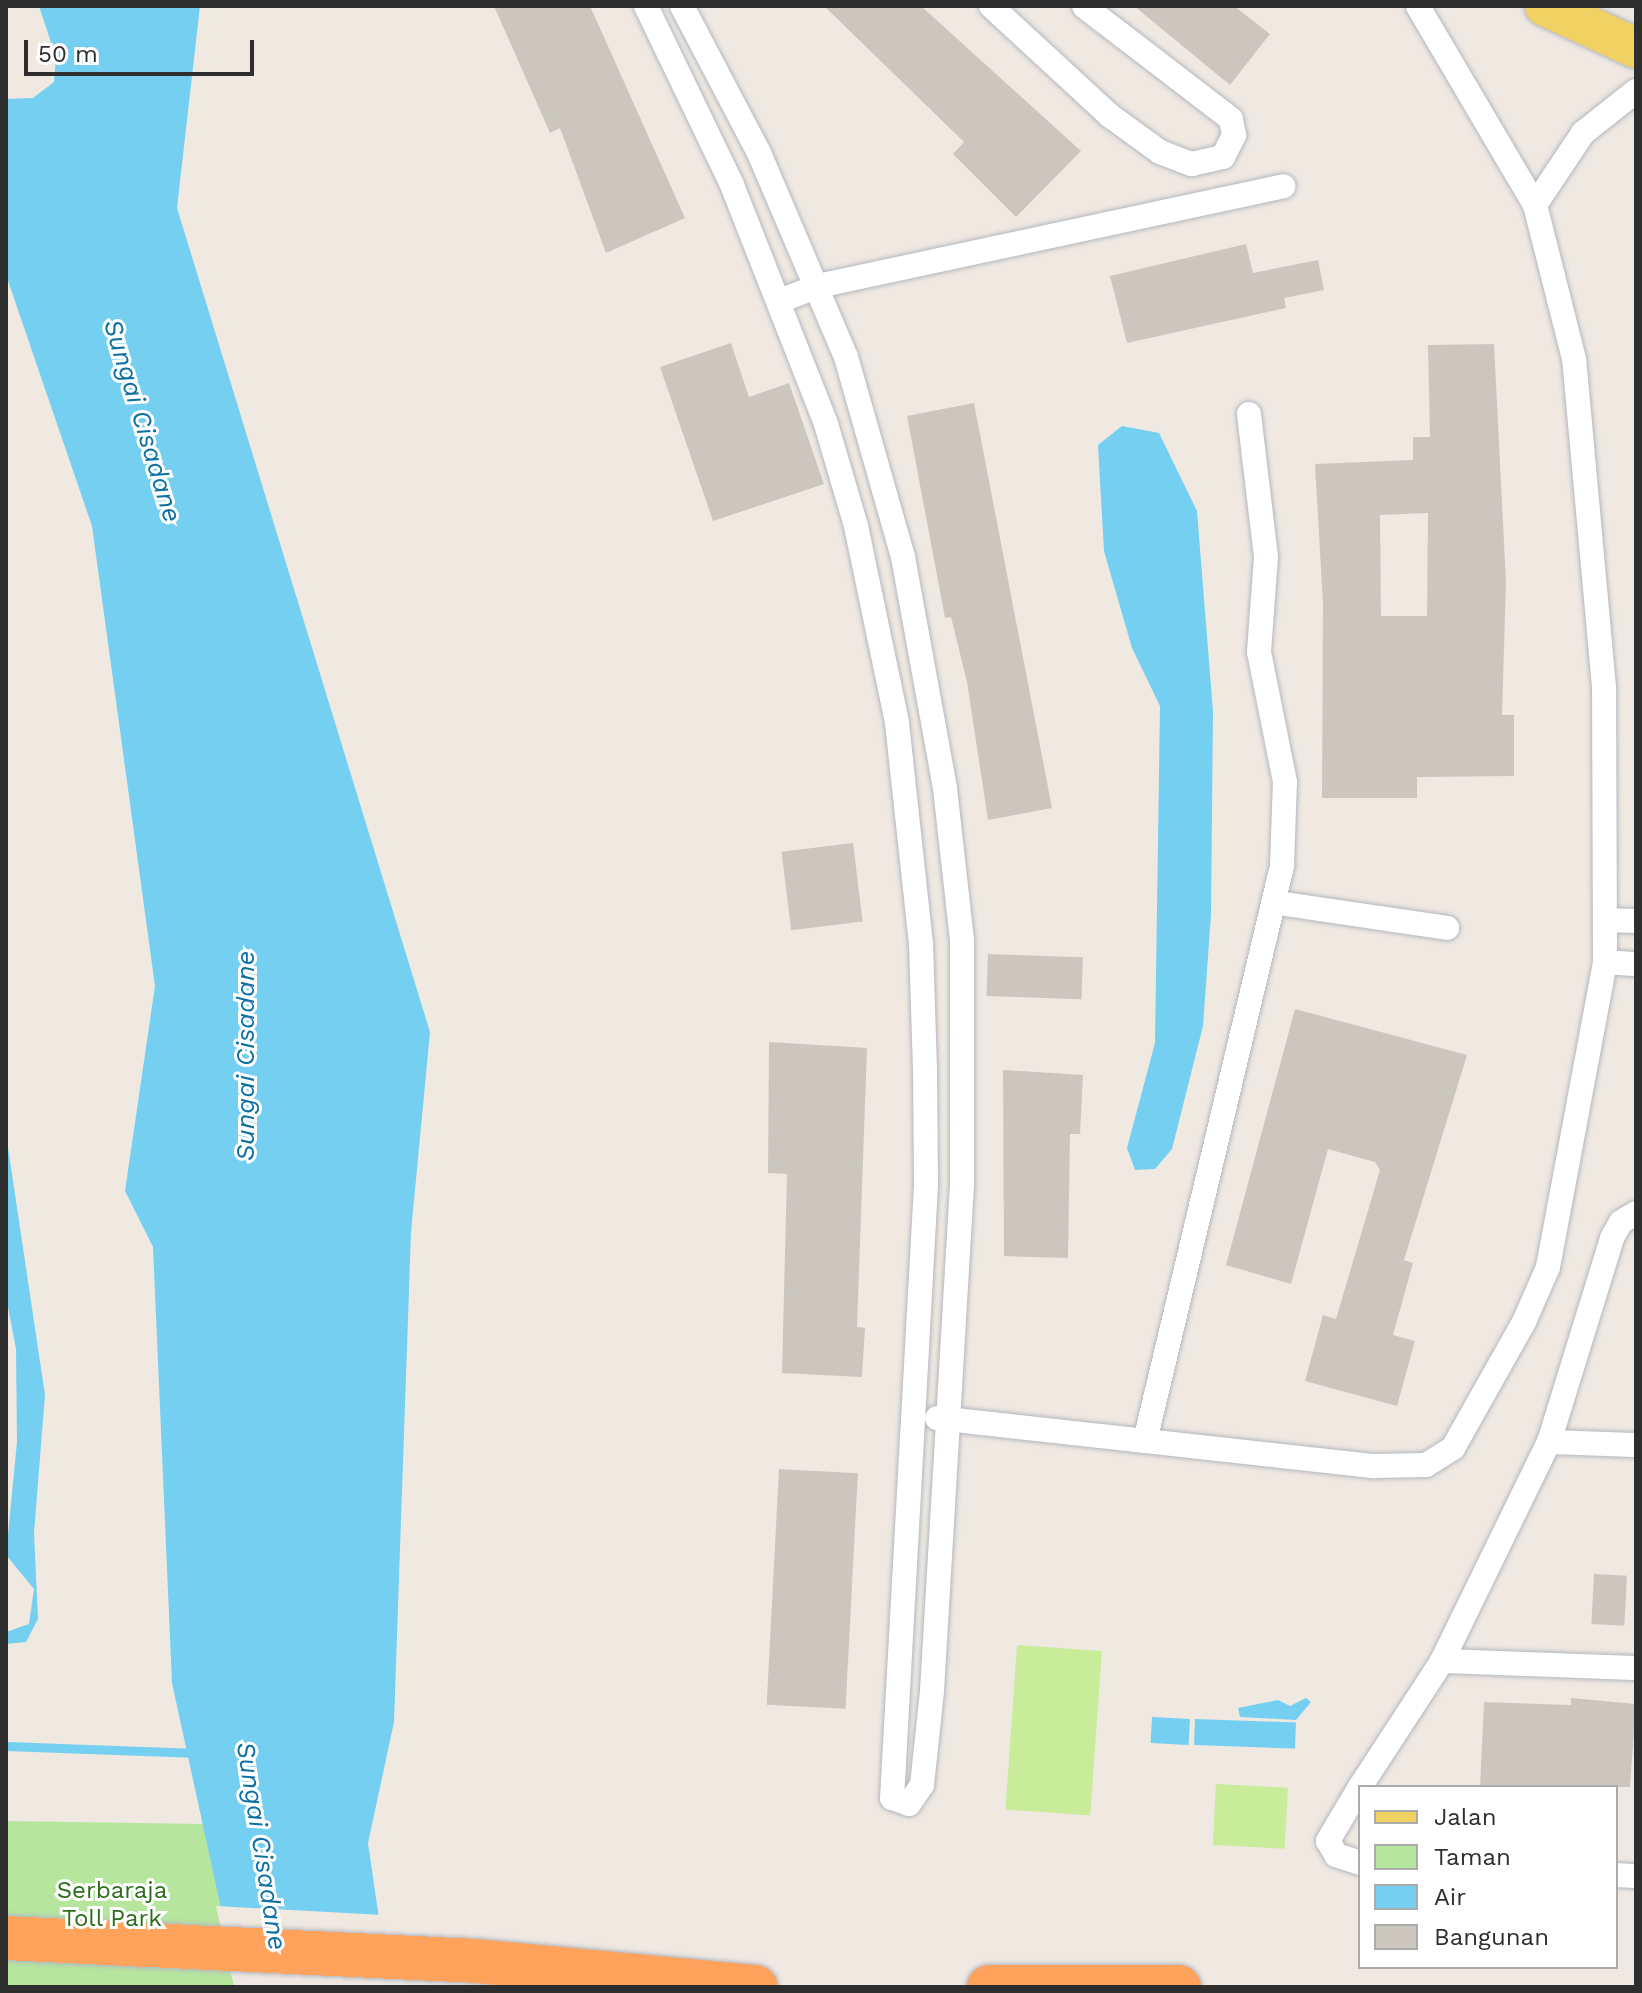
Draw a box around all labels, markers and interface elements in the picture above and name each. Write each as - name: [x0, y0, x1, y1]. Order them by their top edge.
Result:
- scale bar: [28, 24, 258, 74]
- text: 50 m: [38, 40, 98, 68]
- water label: Sungai Cisadane: [96, 316, 188, 526]
- water label: Sungai Cisadane: [230, 951, 262, 1161]
- water label: Sungai Cisadane: [229, 1740, 293, 1952]
- legend: [1358, 1785, 1618, 1969]
- text: Jalan: [1434, 1803, 1497, 1831]
- text: Taman: [1434, 1843, 1511, 1871]
- park label: Serbaraja Toll Park: [57, 1877, 167, 1933]
- text: Air: [1434, 1883, 1466, 1911]
- text: Bangunan: [1434, 1923, 1549, 1951]

